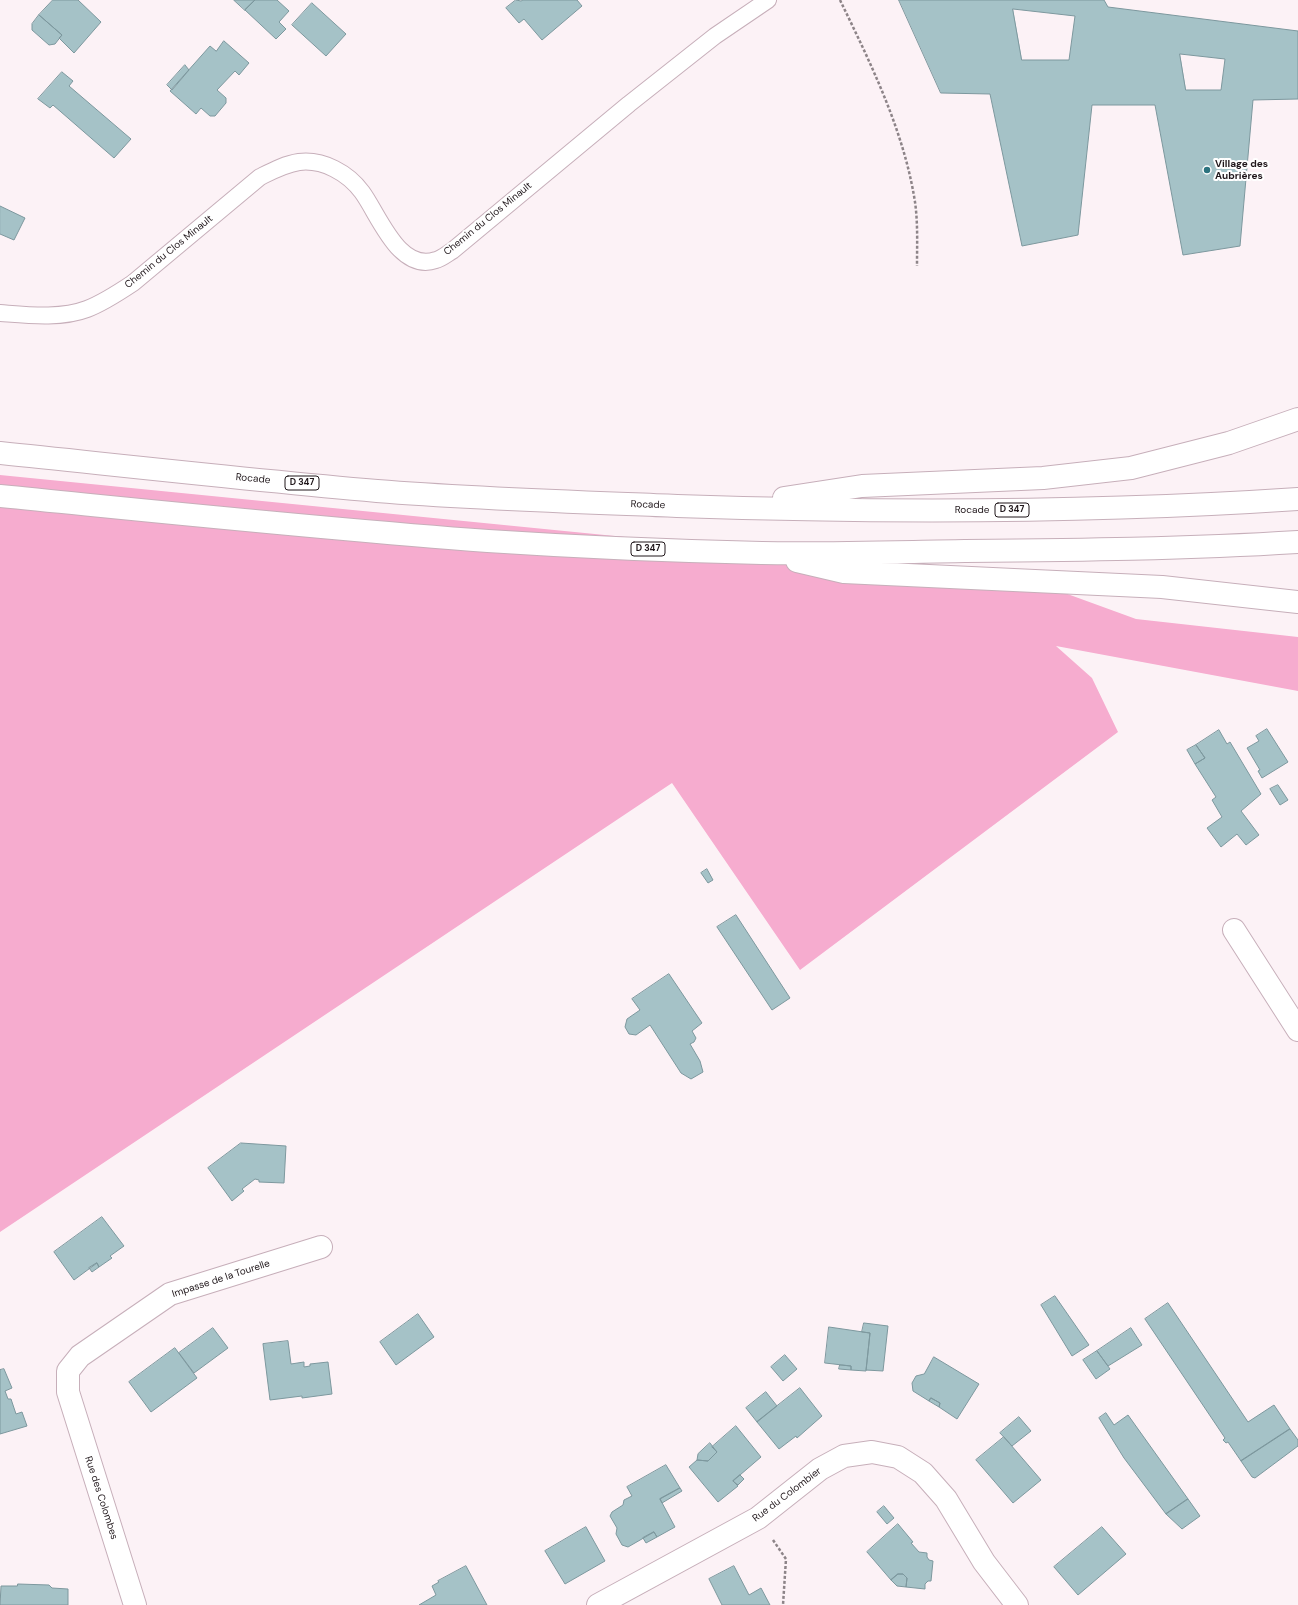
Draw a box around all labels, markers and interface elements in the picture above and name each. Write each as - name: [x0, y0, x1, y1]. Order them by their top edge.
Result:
- place label: Village des Aubrières: [1215, 158, 1268, 182]
- marker: Village des Aubrières: [1202, 165, 1212, 175]
- street label: Chemin du Clos Minault: [442, 180, 534, 258]
- street label: Chemin du Clos Minault: [123, 213, 215, 291]
- street label: Rocade: [235, 472, 271, 486]
- road number: D 347: [285, 476, 319, 490]
- street label: Rocade: [630, 498, 666, 512]
- road number: D 347: [995, 503, 1029, 517]
- street label: Rocade: [955, 504, 989, 516]
- road number: D 347: [631, 542, 665, 556]
- street label: Impasse de la Tourelle: [171, 1258, 271, 1300]
- street label: Rue des Colombes: [82, 1455, 120, 1541]
- street label: Rue du Colombier: [750, 1465, 824, 1525]

